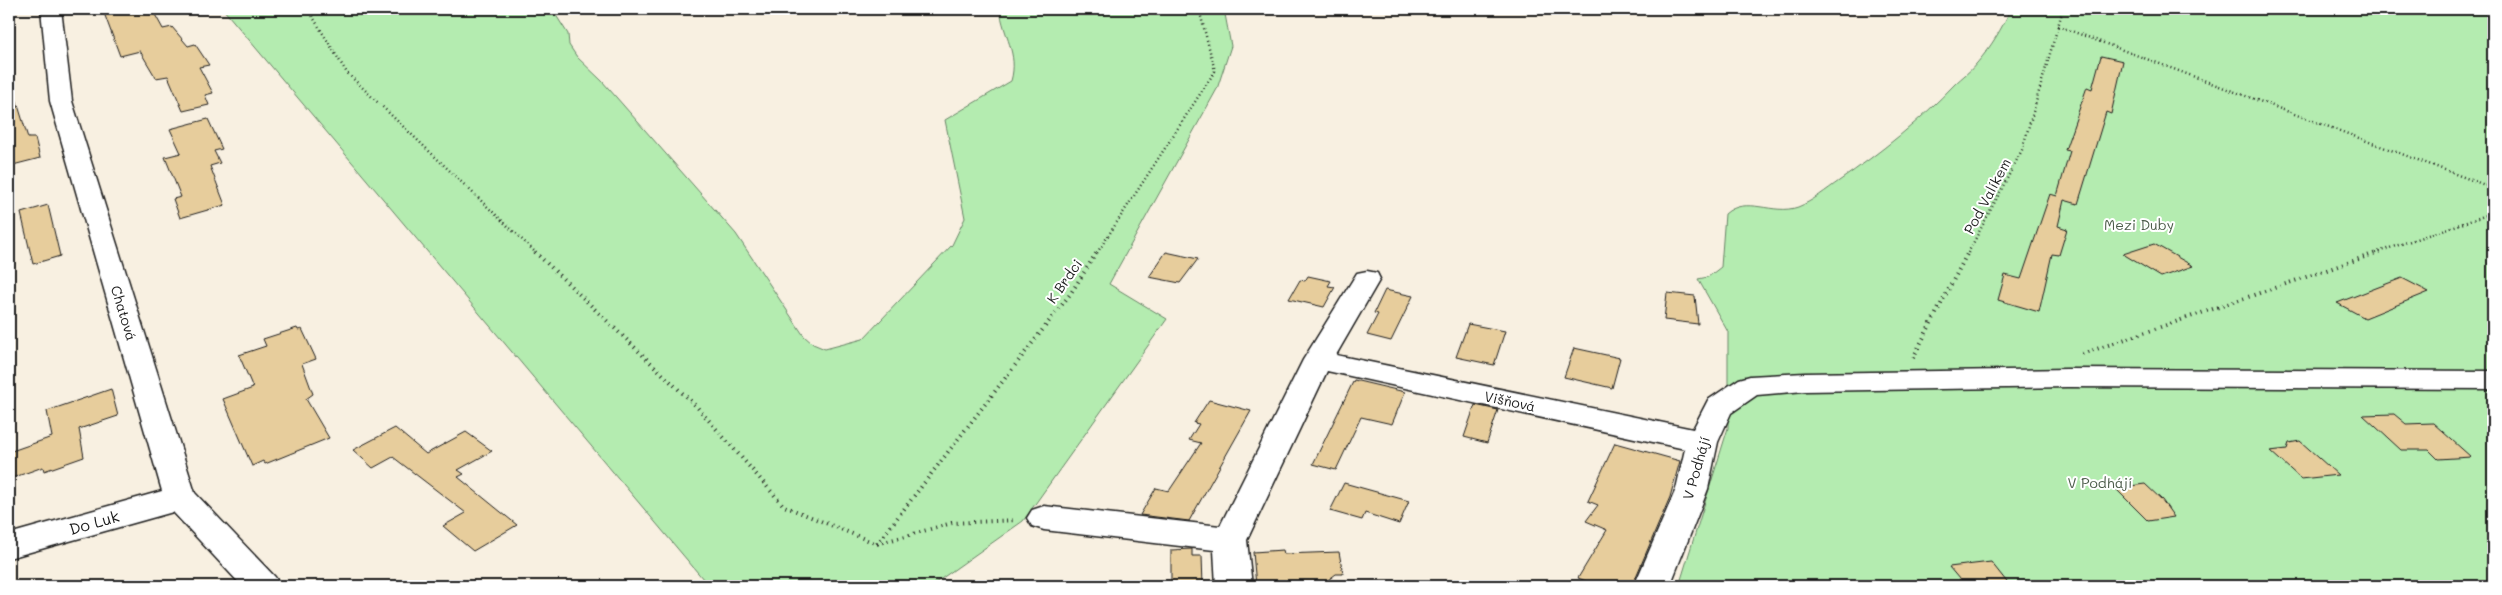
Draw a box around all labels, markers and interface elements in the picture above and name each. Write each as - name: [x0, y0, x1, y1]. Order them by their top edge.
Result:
- street label: Pod Valíkem: [1959, 155, 2015, 237]
- park label: Mezi Duby: [2104, 215, 2174, 234]
- street label: K Brdci: [1042, 255, 1086, 307]
- street label: Chatová: [107, 283, 141, 343]
- street label: Višňová: [1483, 386, 1537, 416]
- street label: V Podhájí: [1678, 434, 1714, 502]
- park label: V Podhájí: [2068, 473, 2132, 492]
- street label: Do Luk: [66, 505, 122, 539]

